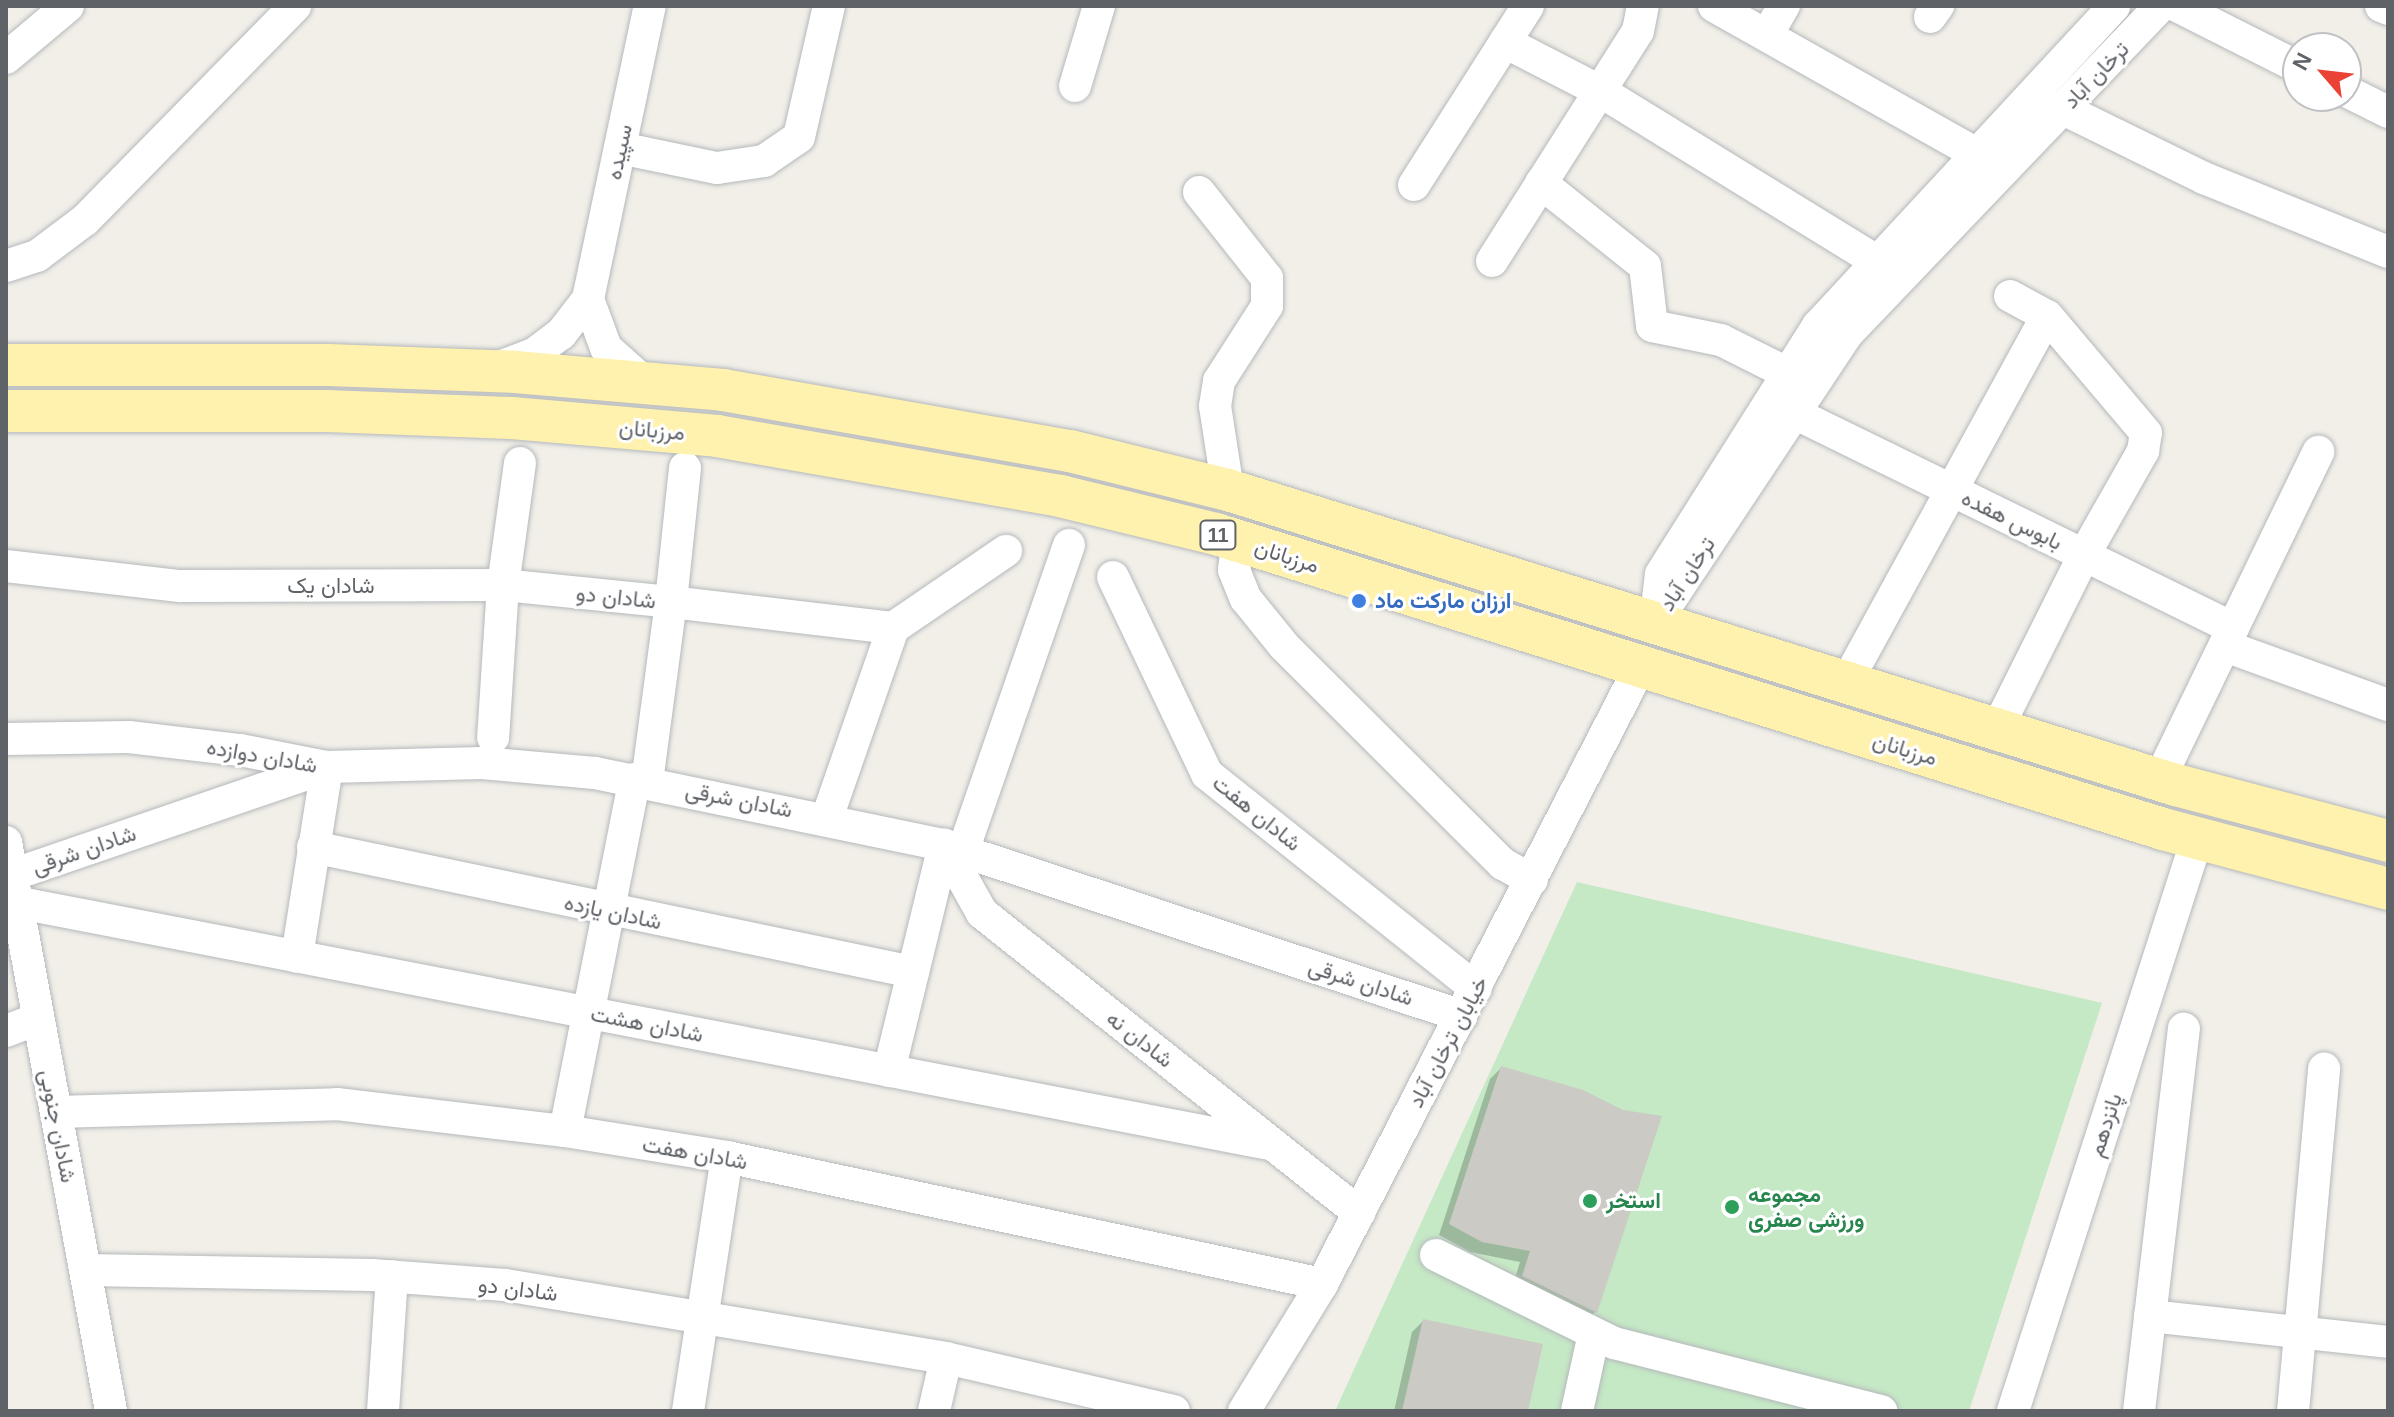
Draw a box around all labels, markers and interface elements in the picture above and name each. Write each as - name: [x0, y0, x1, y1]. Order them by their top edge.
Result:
- north arrow: [2282, 32, 2362, 112]
- street label: ترخان آباد: [2058, 36, 2134, 114]
- text: N: [2287, 49, 2317, 74]
- street label: سپیده: [600, 122, 638, 182]
- street label: مرزبانان: [618, 414, 686, 446]
- street label: بابوس هفده: [1957, 484, 2067, 556]
- road number: 11: [1198, 519, 1238, 551]
- street label: ترخان آباد: [1653, 532, 1721, 616]
- street label: مرزبانان: [1252, 533, 1322, 579]
- street label: شادان یک: [287, 573, 375, 599]
- street label: شادان دو: [575, 580, 657, 614]
- place label: ارزان مارکت ماد: [1375, 588, 1512, 614]
- marker: ارزان مارکت ماد: [1350, 592, 1368, 610]
- street label: مرزبانان: [1870, 727, 1940, 771]
- street label: شادان دوازده: [205, 733, 319, 779]
- street label: شادان هفت: [1207, 769, 1307, 857]
- street label: شادان شرقی: [683, 777, 795, 823]
- street label: شادان شرقی: [28, 820, 140, 880]
- street label: شادان یازده: [562, 889, 664, 935]
- street label: شادان شرقی: [1305, 953, 1417, 1011]
- street label: خیابان ترخان آباد: [1402, 972, 1494, 1112]
- street label: شادان هشت: [589, 1000, 705, 1048]
- street label: شادان نه: [1101, 1005, 1179, 1073]
- street label: شادان جنوبی: [34, 1067, 82, 1185]
- street label: پانزدهم: [2082, 1090, 2128, 1160]
- street label: شادان هفت: [640, 1131, 750, 1175]
- place label: مجموعه ورزشی صفری: [1748, 1181, 1864, 1232]
- place label: استخر: [1606, 1188, 1661, 1214]
- marker: استخر: [1581, 1192, 1599, 1210]
- marker: مجموعه ورزشی صفری: [1723, 1198, 1741, 1216]
- street label: شادان دو: [477, 1271, 559, 1307]

